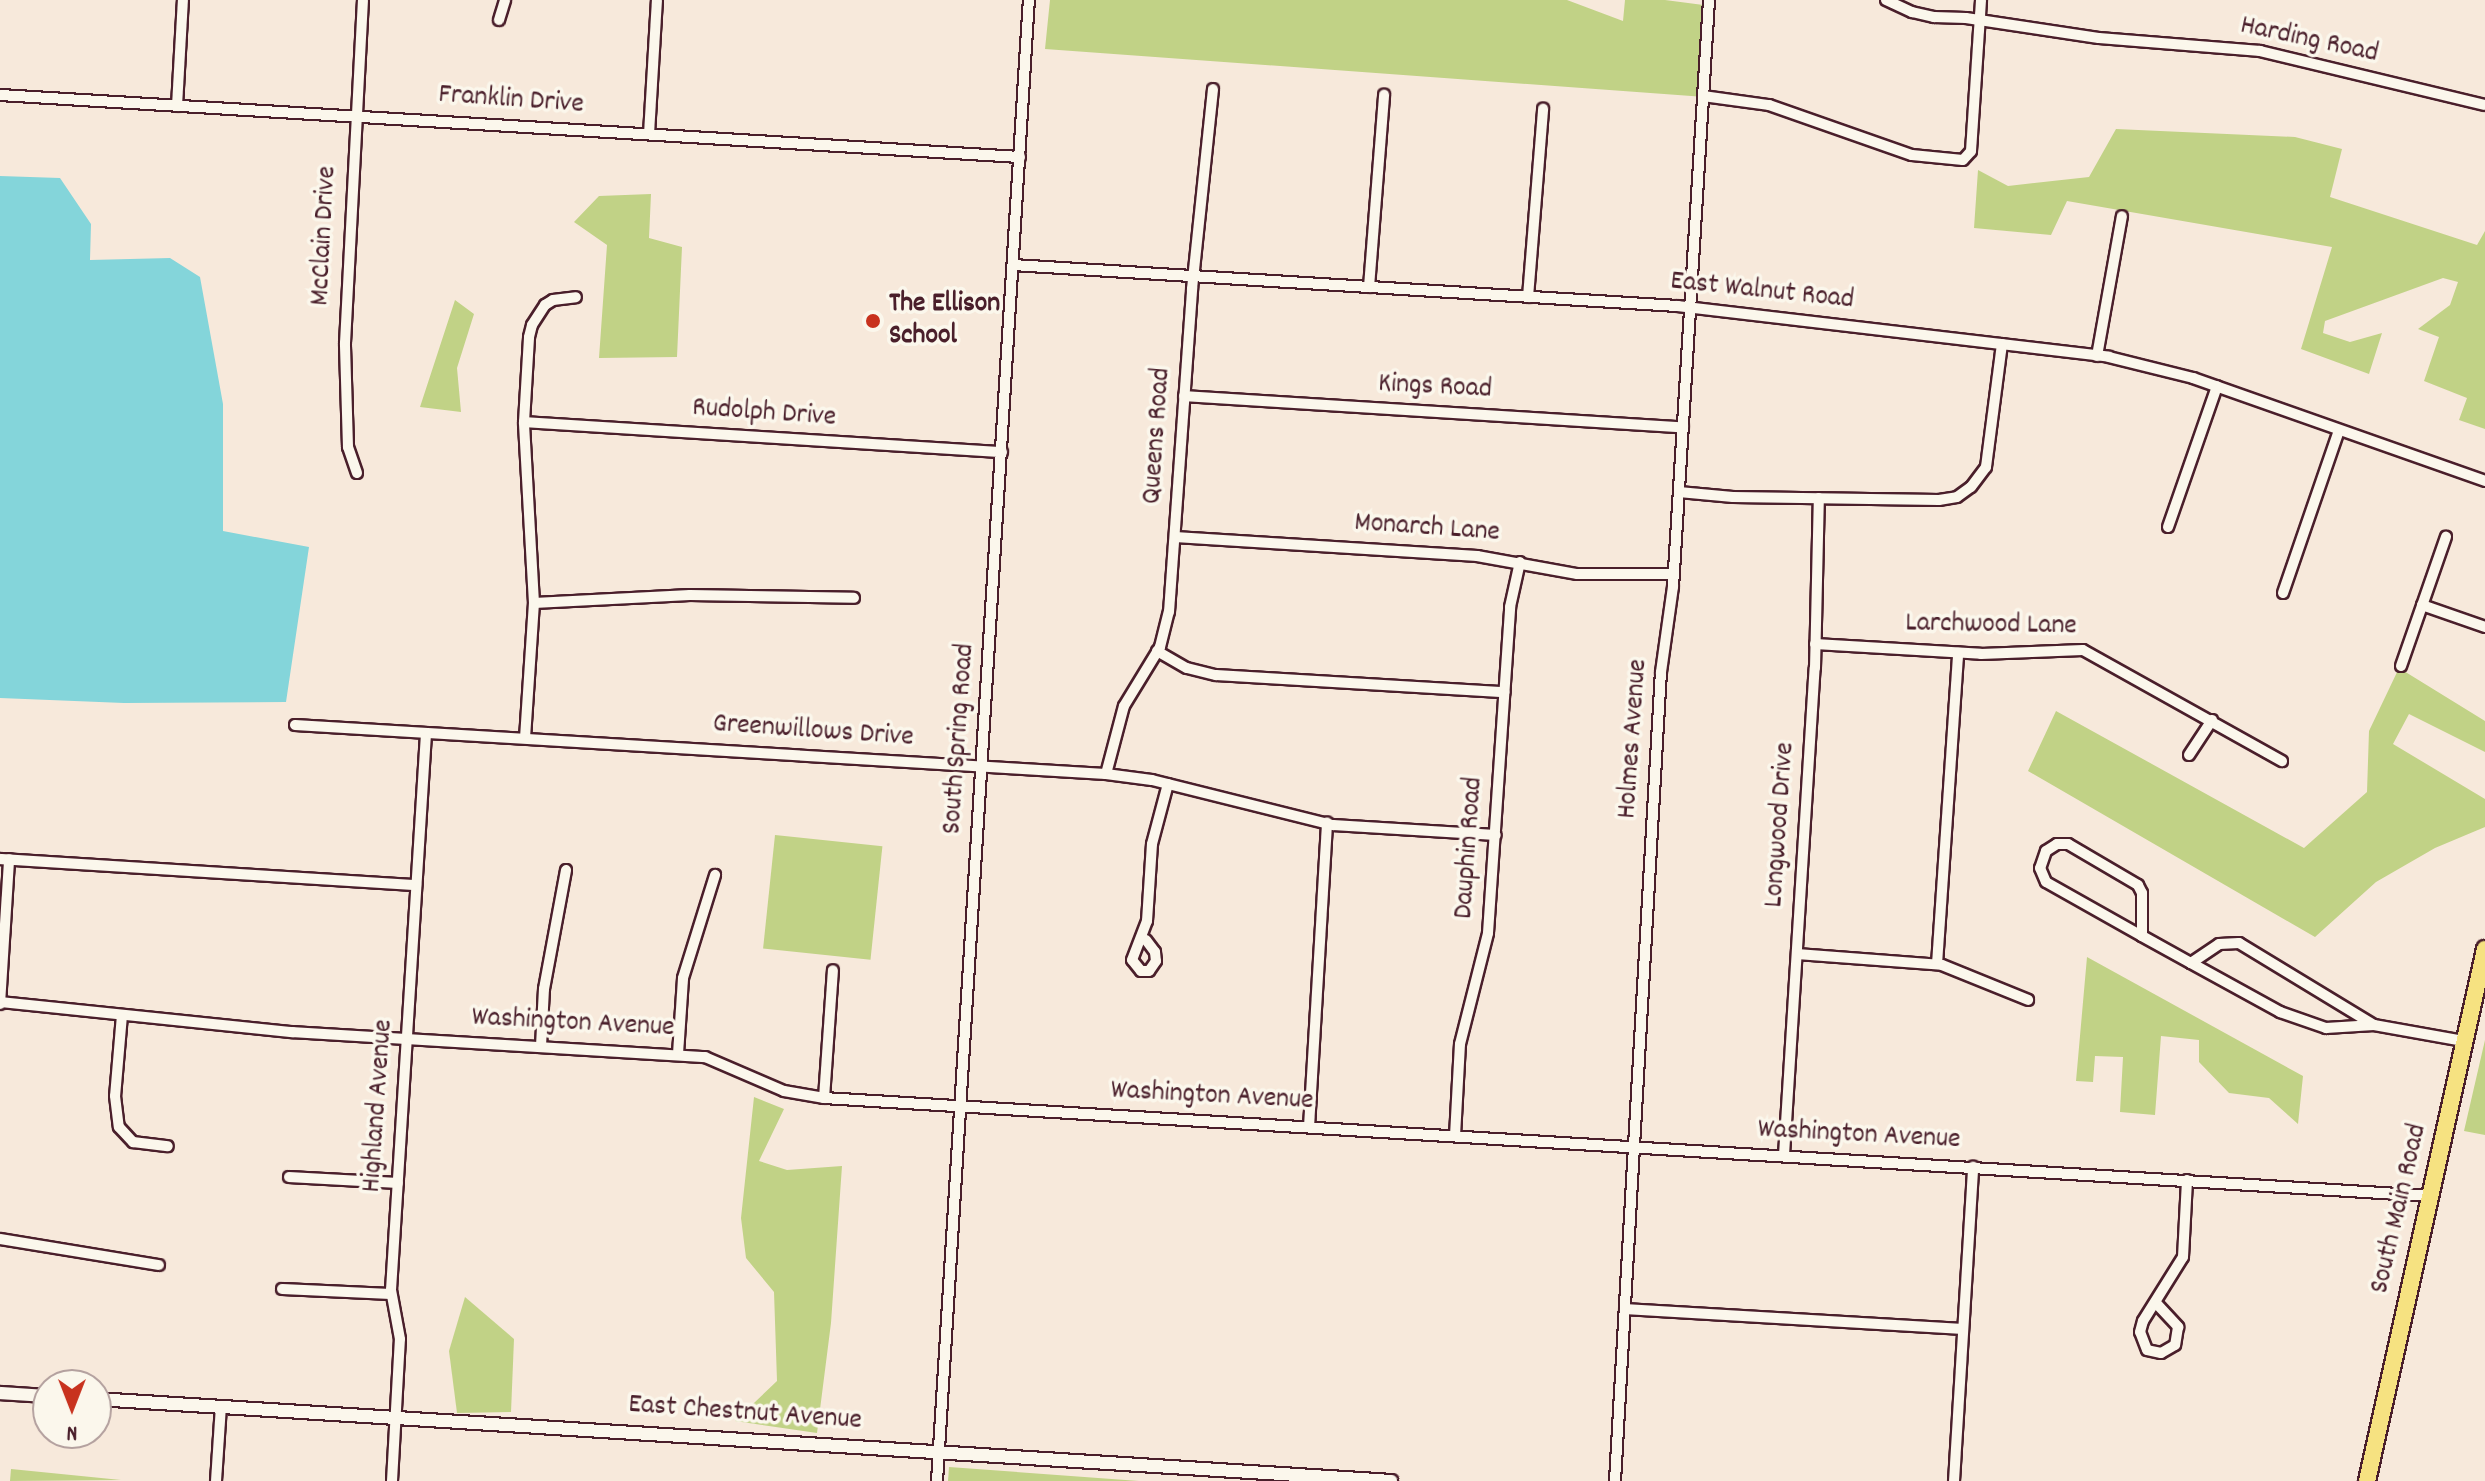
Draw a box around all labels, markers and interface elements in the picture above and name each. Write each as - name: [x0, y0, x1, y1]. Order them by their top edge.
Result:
- street label: Harding Road: [2237, 10, 2381, 72]
- street label: Franklin Drive: [437, 79, 585, 123]
- street label: McClain Drive: [305, 165, 345, 307]
- street label: East Walnut Road: [1669, 266, 1855, 318]
- place label: The Ellison School: [889, 288, 1000, 354]
- marker: The Ellison School: [864, 312, 882, 330]
- street label: Queens Road: [1136, 367, 1180, 505]
- street label: Kings Road: [1377, 368, 1493, 408]
- street label: Rudolph Drive: [691, 392, 837, 436]
- street label: Monarch Lane: [1353, 507, 1501, 551]
- street label: Larchwood Lane: [1905, 608, 2077, 644]
- street label: South Spring Road: [937, 642, 983, 836]
- street label: Holmes Avenue: [1612, 658, 1656, 820]
- street label: Greenwillows Drive: [711, 708, 915, 756]
- street label: Longwood Drive: [1758, 741, 1804, 909]
- street label: Dauphin Road: [1448, 776, 1492, 920]
- street label: Washington Avenue: [471, 1002, 675, 1046]
- street label: Highland Avenue: [356, 1018, 402, 1194]
- street label: Washington Avenue: [1110, 1075, 1314, 1119]
- street label: Washington Avenue: [1757, 1114, 1961, 1158]
- street label: South Main Road: [2364, 1121, 2436, 1297]
- north arrow: [32, 1369, 112, 1449]
- street label: East Chestnut Avenue: [627, 1389, 863, 1439]
- text: N: [67, 1416, 77, 1447]

